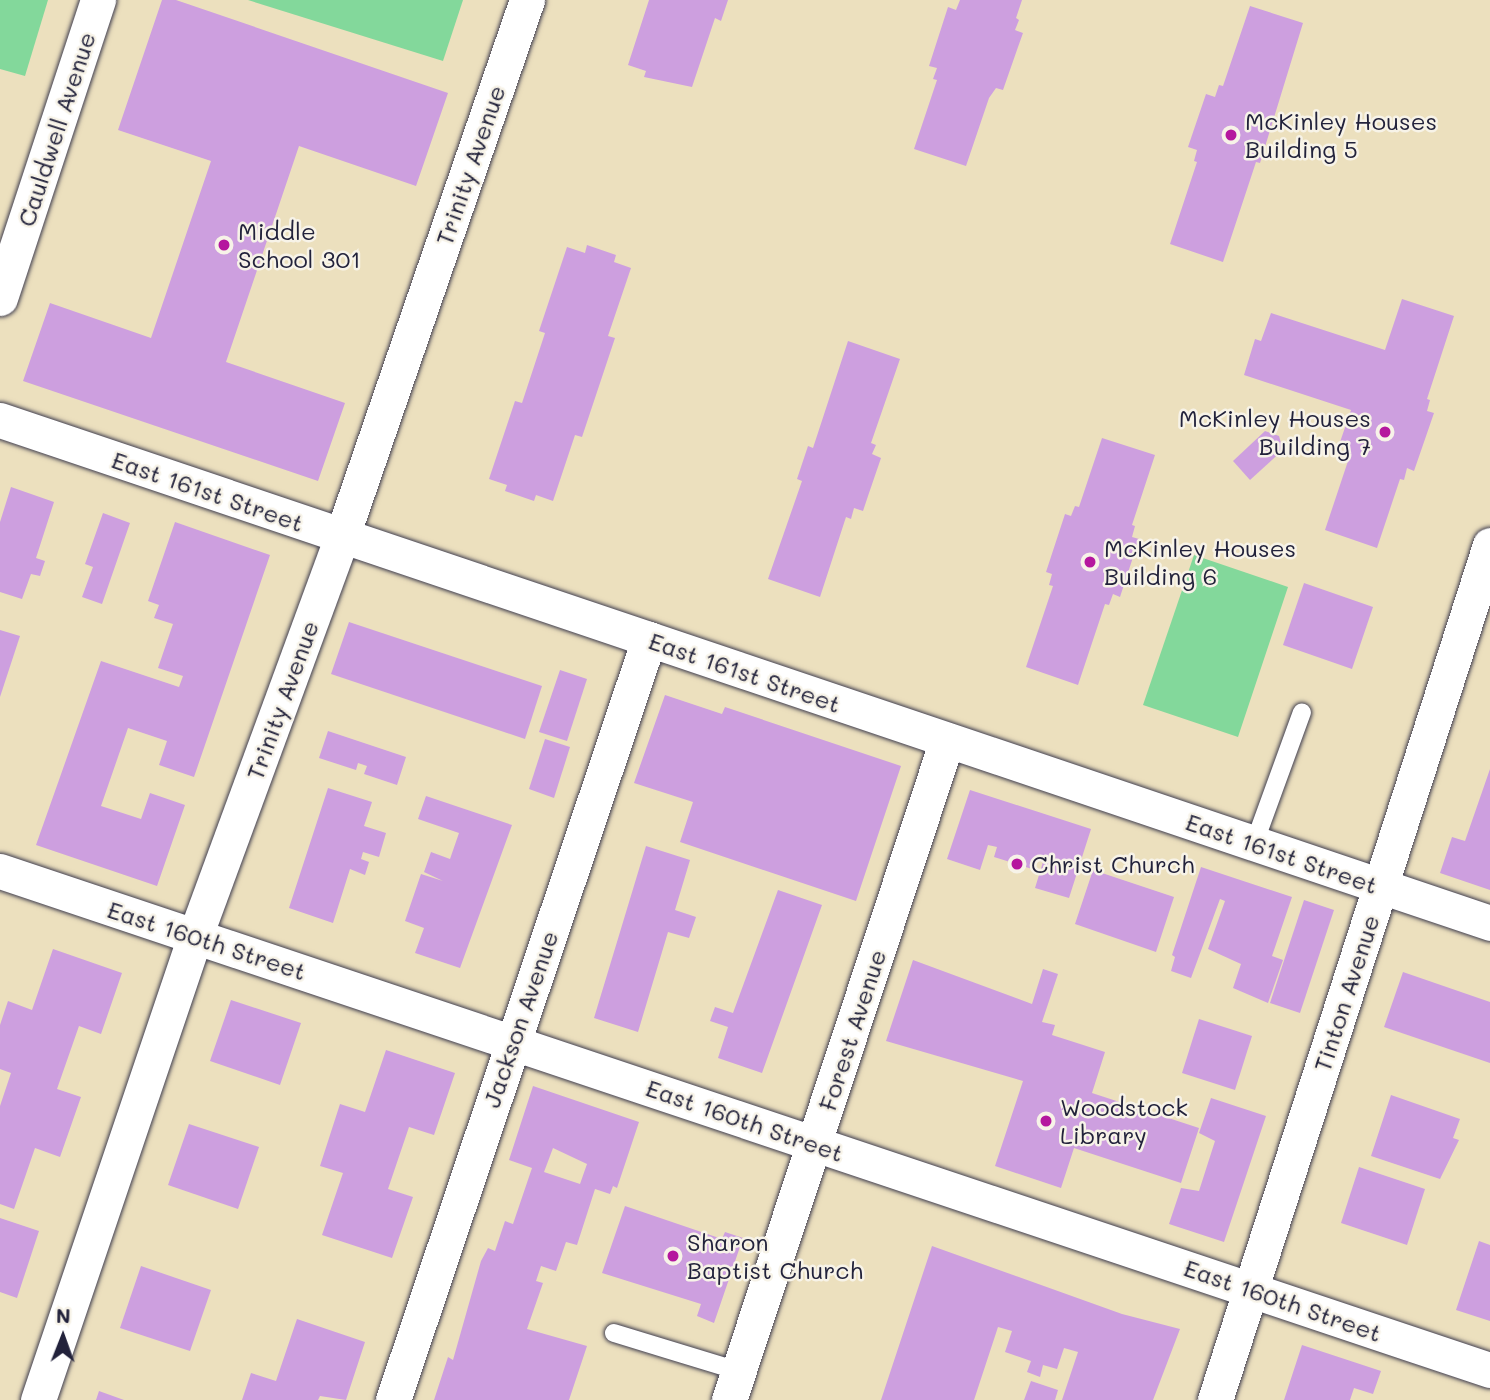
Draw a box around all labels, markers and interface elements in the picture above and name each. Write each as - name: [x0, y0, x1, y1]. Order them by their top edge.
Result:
- street label: Cauldwell Avenue: [11, 28, 101, 230]
- street label: Trinity Avenue: [429, 81, 511, 249]
- place label: McKinley Houses Building 5: [1245, 107, 1437, 163]
- marker: McKinley Houses Building 5: [1223, 127, 1239, 143]
- place label: Middle School 301: [238, 217, 361, 273]
- marker: Middle School 301: [216, 237, 232, 253]
- place label: McKinley Houses Building 7: [1179, 404, 1371, 460]
- marker: McKinley Houses Building 7: [1377, 424, 1393, 440]
- street label: East 161st Street: [108, 445, 308, 537]
- place label: McKinley Houses Building 6: [1104, 534, 1296, 590]
- marker: McKinley Houses Building 6: [1082, 554, 1098, 570]
- street label: Trinity Avenue: [240, 617, 324, 783]
- street label: East 161st Street: [645, 626, 845, 718]
- street label: East 161st Street: [1182, 807, 1382, 899]
- place label: Christ Church: [1031, 850, 1194, 878]
- marker: Christ Church: [1009, 856, 1025, 872]
- street label: East 160th Street: [104, 894, 310, 986]
- street label: Tinton Avenue: [1307, 911, 1385, 1075]
- street label: Jackson Avenue: [476, 927, 564, 1111]
- street label: Forest Avenue: [812, 946, 892, 1114]
- street label: East 160th Street: [643, 1073, 847, 1167]
- place label: Woodstock Library: [1060, 1093, 1188, 1149]
- marker: Woodstock Library: [1038, 1113, 1054, 1129]
- place label: Sharon Baptist Church: [687, 1228, 863, 1284]
- marker: Sharon Baptist Church: [665, 1248, 681, 1264]
- street label: East 160th Street: [1181, 1253, 1385, 1347]
- north arrow: [28, 1302, 98, 1372]
- text: N: [56, 1303, 71, 1328]

